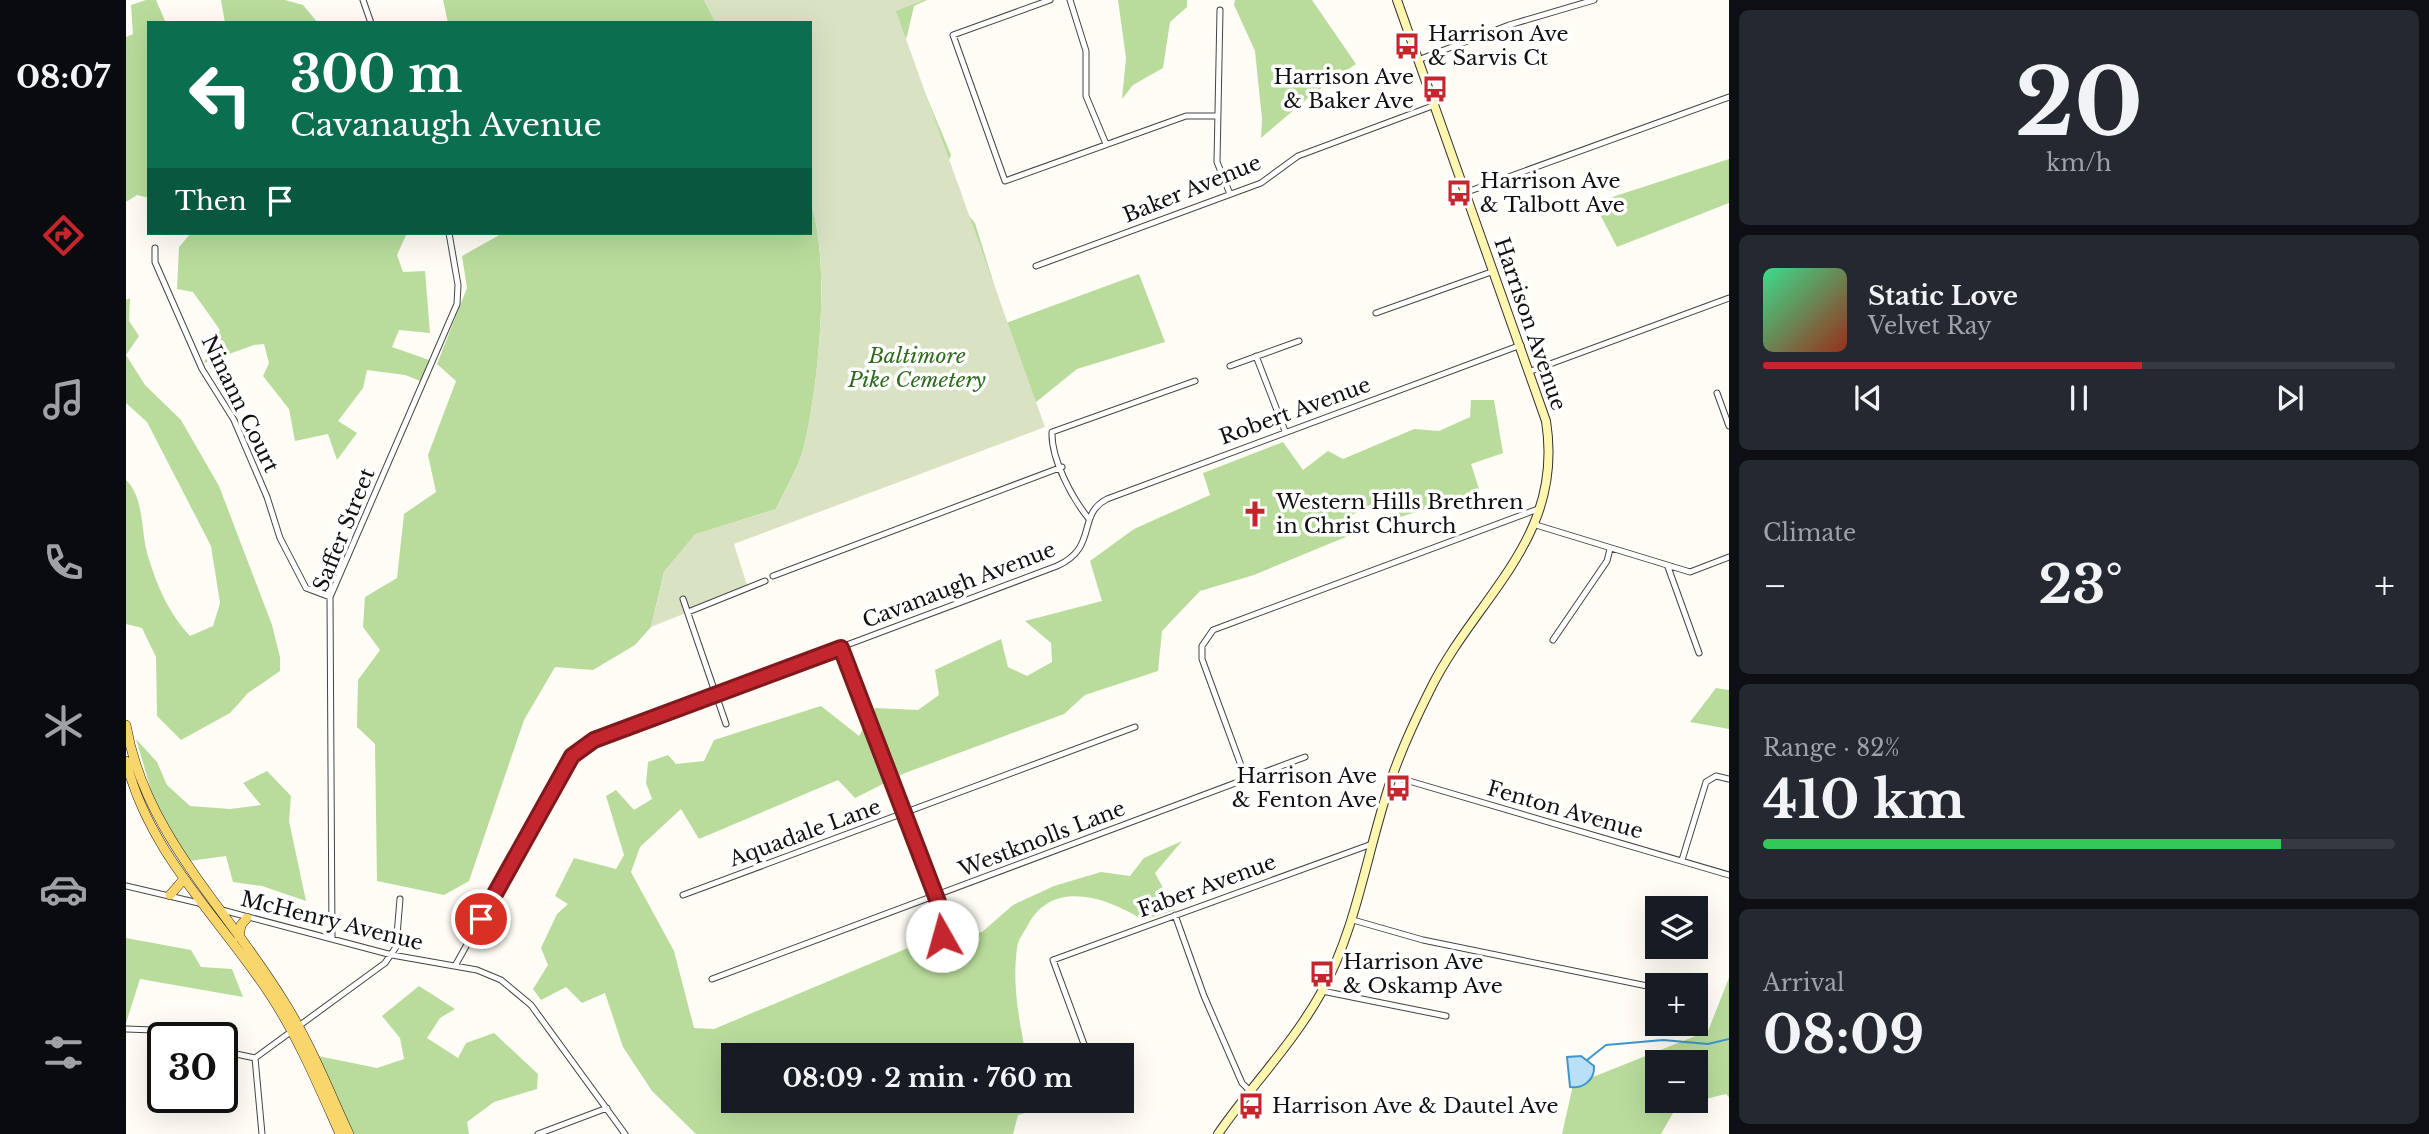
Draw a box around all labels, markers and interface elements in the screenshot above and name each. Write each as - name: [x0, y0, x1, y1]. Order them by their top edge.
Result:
- place label: Harrison Ave & Sarvis Ct: [1428, 21, 1569, 71]
- bus stop icon: Harrison Ave & Sarvis Ct: [1392, 31, 1422, 61]
- text: 300 m: [290, 44, 462, 105]
- text: 20: [2015, 47, 2143, 160]
- icon: left: [175, 49, 266, 140]
- text: 08:07: [16, 57, 110, 97]
- place label: Harrison Ave & Baker Ave: [1273, 64, 1414, 114]
- bus stop icon: Harrison Ave & Baker Ave: [1420, 74, 1450, 104]
- text: Cavanaugh Avenue: [290, 105, 602, 145]
- street label: Baker Avenue: [1119, 149, 1265, 229]
- text: km/h: [2046, 149, 2112, 177]
- place label: Harrison Ave & Talbott Ave: [1480, 168, 1625, 218]
- bus stop icon: Harrison Ave & Talbott Ave: [1444, 178, 1474, 208]
- icon: arrive: [261, 182, 299, 220]
- text: Then: [175, 185, 247, 217]
- icon: directions: [39, 211, 88, 260]
- street label: Harrison Avenue: [1488, 234, 1572, 414]
- text: Static Love: [1868, 280, 2018, 312]
- text: Velvet Ray: [1868, 312, 1992, 340]
- street label: Ninann Court: [196, 331, 284, 477]
- park label: Baltimore Pike Cemetery: [847, 343, 986, 393]
- street label: Robert Avenue: [1216, 372, 1374, 450]
- icon: music: [39, 375, 88, 424]
- icon: previous: [1849, 379, 1887, 417]
- icon: pause: [2060, 379, 2098, 417]
- icon: next: [2271, 379, 2309, 417]
- street label: Saffer Street: [307, 464, 381, 596]
- place label: Western Hills Brethren in Christ Church: [1275, 489, 1524, 539]
- church icon: Western Hills Brethren in Christ Church: [1240, 499, 1270, 529]
- text: Climate: [1763, 519, 1856, 547]
- street label: Cavanaugh Avenue: [859, 536, 1059, 634]
- icon: phone: [39, 538, 88, 587]
- text: 23°: [2038, 553, 2123, 617]
- text: −: [1763, 562, 1787, 609]
- text: +: [2374, 562, 2395, 609]
- icon: climate: [39, 701, 88, 750]
- text: Range · 82%: [1763, 734, 1900, 762]
- place label: Harrison Ave & Fenton Ave: [1232, 763, 1377, 813]
- text: 410 km: [1763, 768, 1965, 832]
- bus stop icon: Harrison Ave & Fenton Ave: [1383, 773, 1413, 803]
- street label: Fenton Avenue: [1484, 775, 1646, 845]
- street label: Aquadale Lane: [725, 794, 884, 873]
- street label: Westknolls Lane: [954, 795, 1129, 883]
- street label: Faber Avenue: [1134, 849, 1280, 923]
- icon: car: [39, 865, 88, 914]
- street label: McHenry Avenue: [238, 886, 426, 956]
- pin: [451, 889, 511, 949]
- map controls: [1645, 896, 1708, 1113]
- button: layers: [1645, 896, 1708, 959]
- position arrow: [905, 899, 979, 973]
- icon: arrive: [462, 900, 500, 938]
- place label: Harrison Ave & Oskamp Ave: [1343, 949, 1503, 999]
- bus stop icon: Harrison Ave & Oskamp Ave: [1307, 959, 1337, 989]
- text: Arrival: [1763, 969, 1844, 997]
- button: +: [1645, 973, 1708, 1036]
- text: 08:09: [1763, 1003, 1924, 1067]
- speed limit sign: 30: [147, 1022, 238, 1113]
- icon: filters: [39, 1028, 88, 1077]
- button: −: [1645, 1050, 1708, 1113]
- text: 08:09 · 2 min · 760 m: [782, 1062, 1073, 1094]
- bus stop icon: Harrison Ave & Dautel Ave: [1236, 1091, 1266, 1121]
- place label: Harrison Ave & Dautel Ave: [1272, 1093, 1559, 1119]

